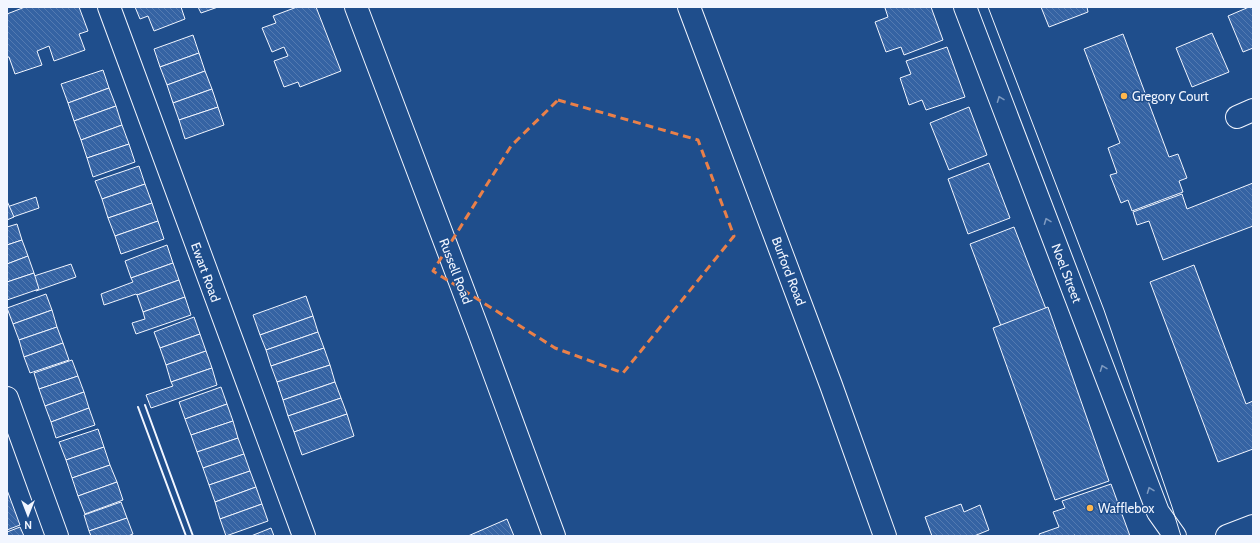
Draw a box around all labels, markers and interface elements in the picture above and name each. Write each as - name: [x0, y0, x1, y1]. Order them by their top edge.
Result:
- place label: Gregory Court: [1132, 88, 1209, 104]
- marker: Gregory Court: [1119, 91, 1129, 101]
- one-way arrow: [997, 96, 1005, 103]
- one-way arrow: [1043, 217, 1051, 224]
- street label: Burford Road: [769, 234, 809, 308]
- street label: Russell Road: [436, 236, 476, 306]
- street label: Ewart Road: [188, 240, 224, 304]
- street label: Noel Street: [1048, 241, 1086, 305]
- one-way arrow: [1100, 365, 1108, 372]
- one-way arrow: [1146, 486, 1154, 493]
- north arrow: [8, 495, 48, 535]
- place label: Wafflebox: [1098, 500, 1155, 516]
- marker: Wafflebox: [1085, 503, 1095, 513]
- text: N: [24, 518, 32, 532]

